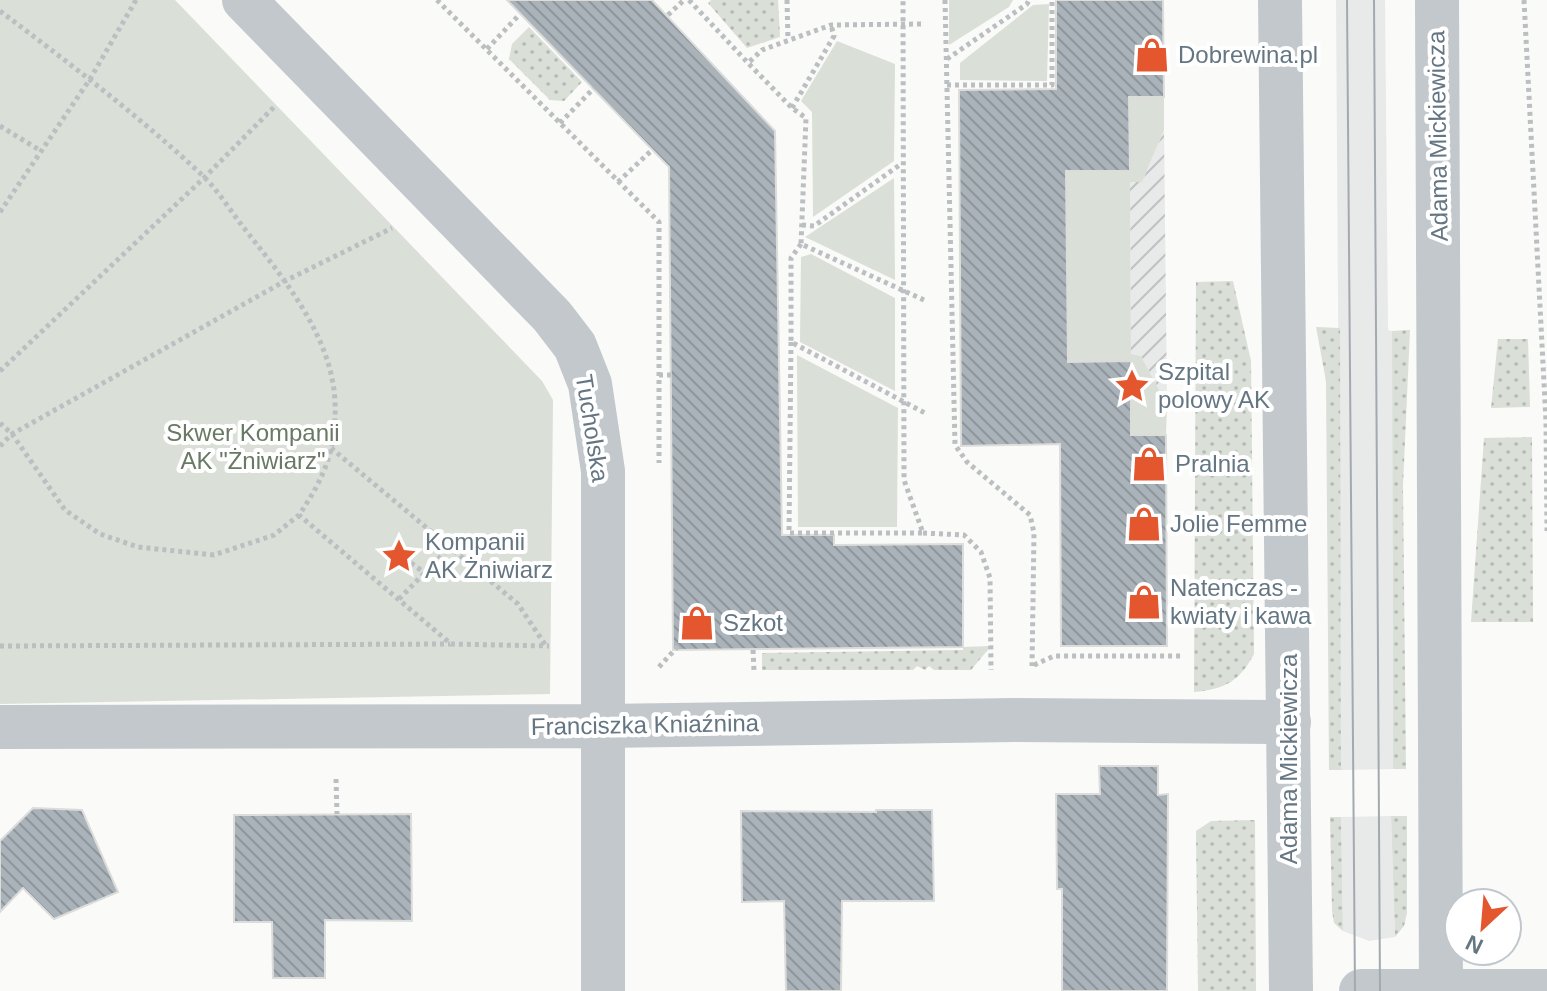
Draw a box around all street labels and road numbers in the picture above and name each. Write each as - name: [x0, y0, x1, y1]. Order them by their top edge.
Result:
- street label: Adama Mickiewicza: [1422, 30, 1453, 242]
- street label: Tucholska: [571, 372, 614, 484]
- street label: Adama Mickiewicza: [1275, 653, 1302, 864]
- street label: Franciszka Kniaźnina: [531, 709, 760, 740]

